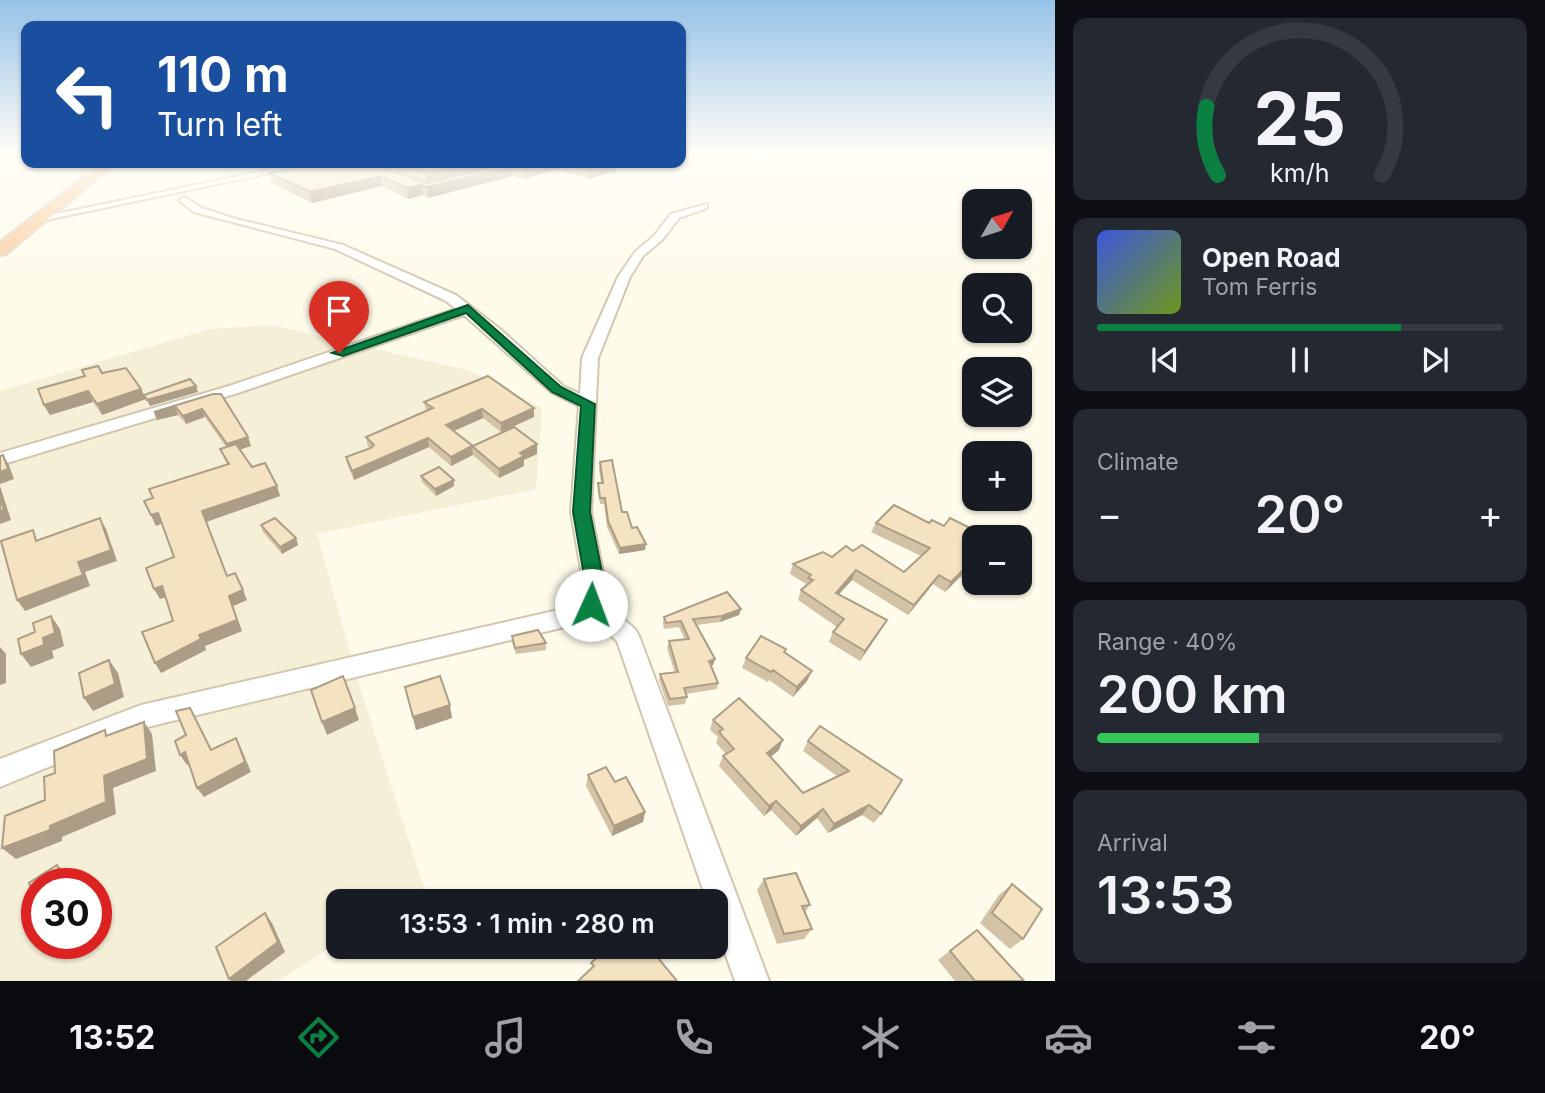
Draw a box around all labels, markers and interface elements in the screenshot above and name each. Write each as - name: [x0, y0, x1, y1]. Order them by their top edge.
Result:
- text: 110 m: [157, 45, 289, 104]
- icon: left: [42, 49, 133, 140]
- text: 25: [1254, 74, 1346, 163]
- text: Turn left: [157, 105, 282, 144]
- text: km/h: [1270, 158, 1330, 188]
- north arrow: [962, 189, 1032, 259]
- map controls: [962, 189, 1032, 595]
- text: Open Road: [1202, 242, 1341, 273]
- button: search: [962, 273, 1032, 343]
- text: Tom Ferris: [1202, 273, 1317, 301]
- pin: [309, 281, 369, 353]
- icon: arrive: [320, 292, 358, 330]
- icon: previous: [1146, 341, 1184, 379]
- icon: pause: [1281, 341, 1319, 379]
- icon: next: [1416, 341, 1454, 379]
- button: layers: [962, 357, 1032, 427]
- button: +: [962, 441, 1032, 511]
- text: Climate: [1097, 448, 1179, 476]
- text: 20°: [1255, 483, 1345, 546]
- text: −: [1097, 491, 1122, 537]
- text: +: [1478, 491, 1503, 537]
- button: −: [962, 525, 1032, 595]
- position arrow: [554, 568, 628, 642]
- text: Range · 40%: [1097, 628, 1237, 656]
- text: 200 km: [1097, 663, 1288, 726]
- text: Arrival: [1097, 829, 1168, 857]
- text: 13:53: [1097, 864, 1234, 927]
- speed limit sign: 30: [21, 868, 112, 959]
- text: 13:53 · 1 min · 280 m: [399, 908, 655, 939]
- icon: directions: [294, 1013, 343, 1062]
- icon: music: [481, 1013, 530, 1062]
- icon: phone: [669, 1013, 718, 1062]
- icon: climate: [856, 1013, 905, 1062]
- icon: car: [1044, 1013, 1093, 1062]
- icon: filters: [1232, 1013, 1281, 1062]
- text: 13:52: [69, 1018, 155, 1057]
- text: 20°: [1419, 1018, 1476, 1057]

